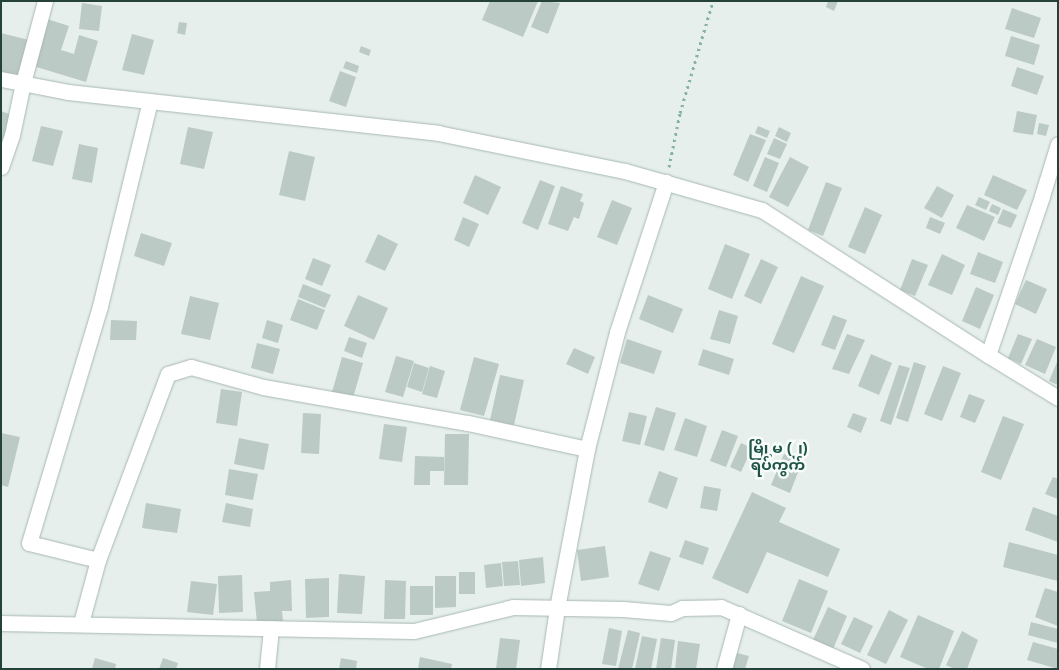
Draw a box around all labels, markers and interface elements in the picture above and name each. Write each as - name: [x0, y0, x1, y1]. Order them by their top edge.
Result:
- district label: မြို့မ (၂) ရပ်ကွက်: [748, 438, 808, 473]

